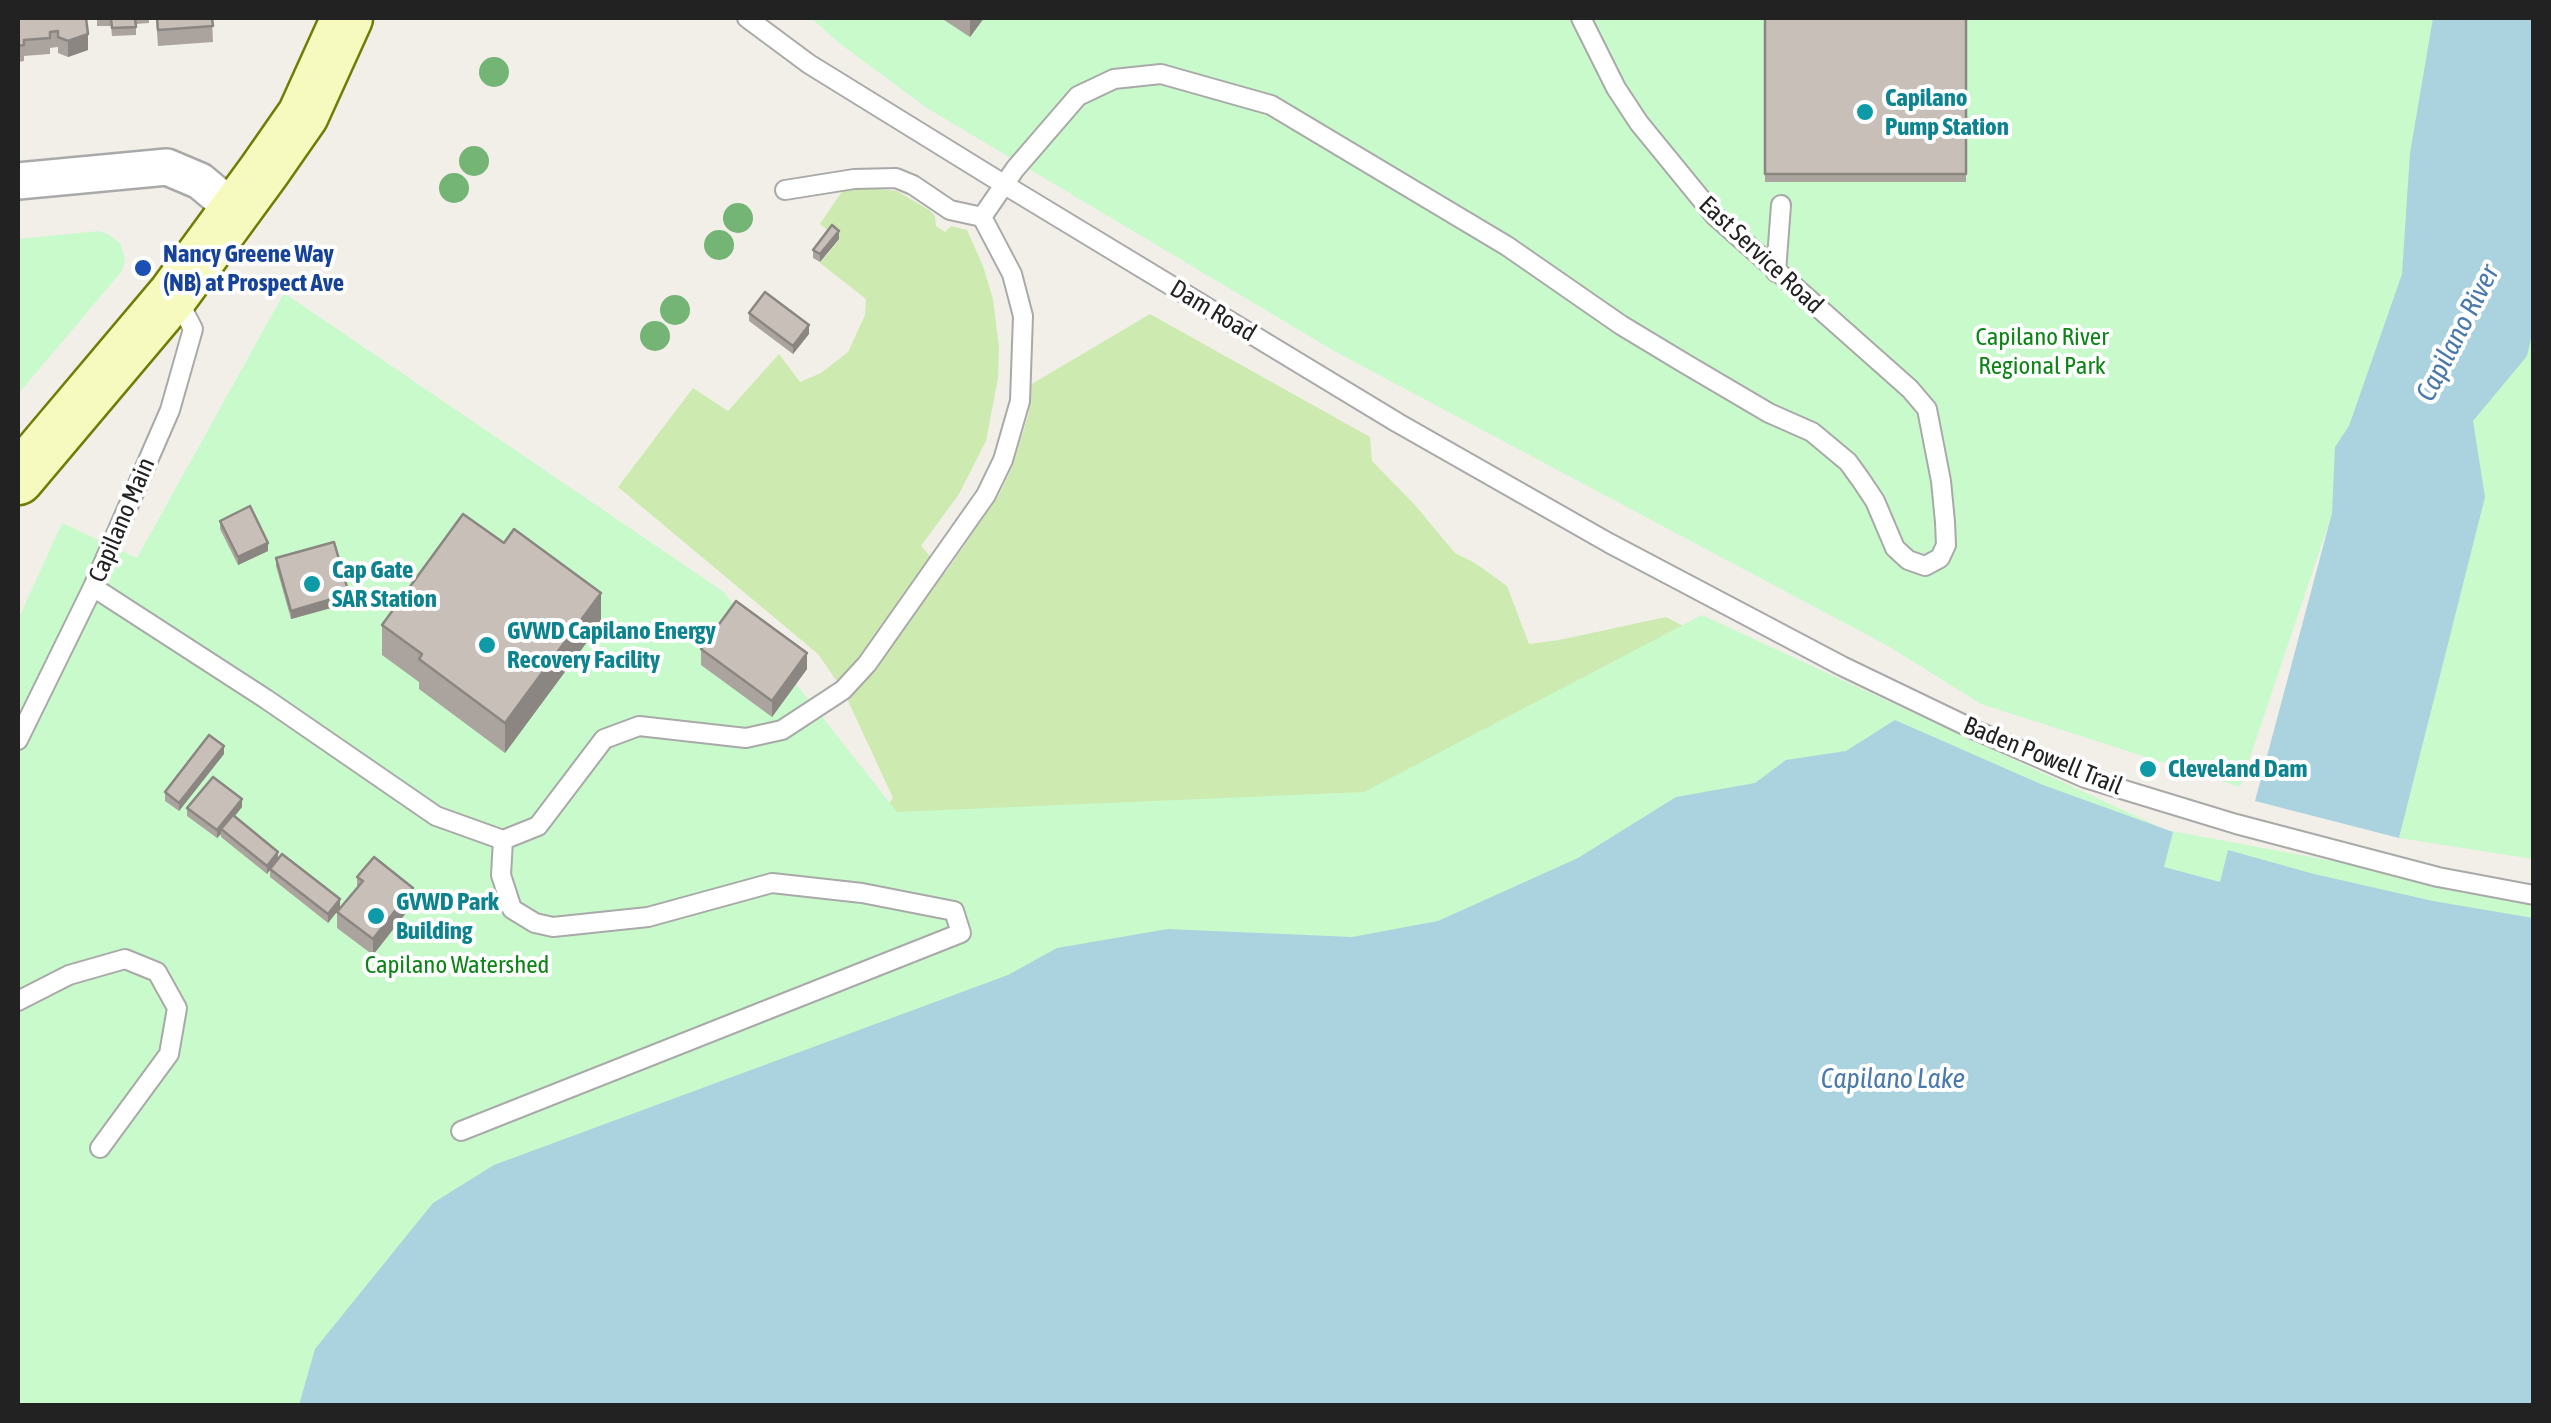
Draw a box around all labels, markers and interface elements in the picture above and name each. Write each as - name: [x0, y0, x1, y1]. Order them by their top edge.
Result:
- place label: Capilano Pump Station: [1885, 83, 2009, 142]
- marker: Capilano Pump Station: [1854, 101, 1876, 123]
- street label: East Service Road: [1693, 190, 1829, 320]
- place label: Nancy Greene Way (NB) at Prospect Ave: [163, 239, 344, 298]
- marker: Nancy Greene Way (NB) at Prospect Ave: [132, 257, 154, 279]
- water label: Capilano River: [2409, 259, 2507, 407]
- street label: Dam Road: [1165, 274, 1261, 348]
- park label: Capilano River Regional Park: [1975, 322, 2109, 381]
- street label: Capilano Main: [82, 453, 162, 587]
- place label: Cap Gate SAR Station: [332, 555, 437, 614]
- marker: Cap Gate SAR Station: [301, 573, 323, 595]
- place label: GVWD Capilano Energy Recovery Facility: [507, 616, 716, 675]
- marker: GVWD Capilano Energy Recovery Facility: [476, 634, 498, 656]
- street label: Baden Powell Trail: [1959, 710, 2127, 802]
- place label: Cleveland Dam: [2168, 754, 2307, 784]
- marker: Cleveland Dam: [2137, 758, 2159, 780]
- place label: GVWD Park Building: [396, 887, 499, 946]
- marker: GVWD Park Building: [365, 905, 387, 927]
- park label: Capilano Watershed: [365, 950, 549, 980]
- water label: Capilano Lake: [1821, 1062, 1965, 1096]

